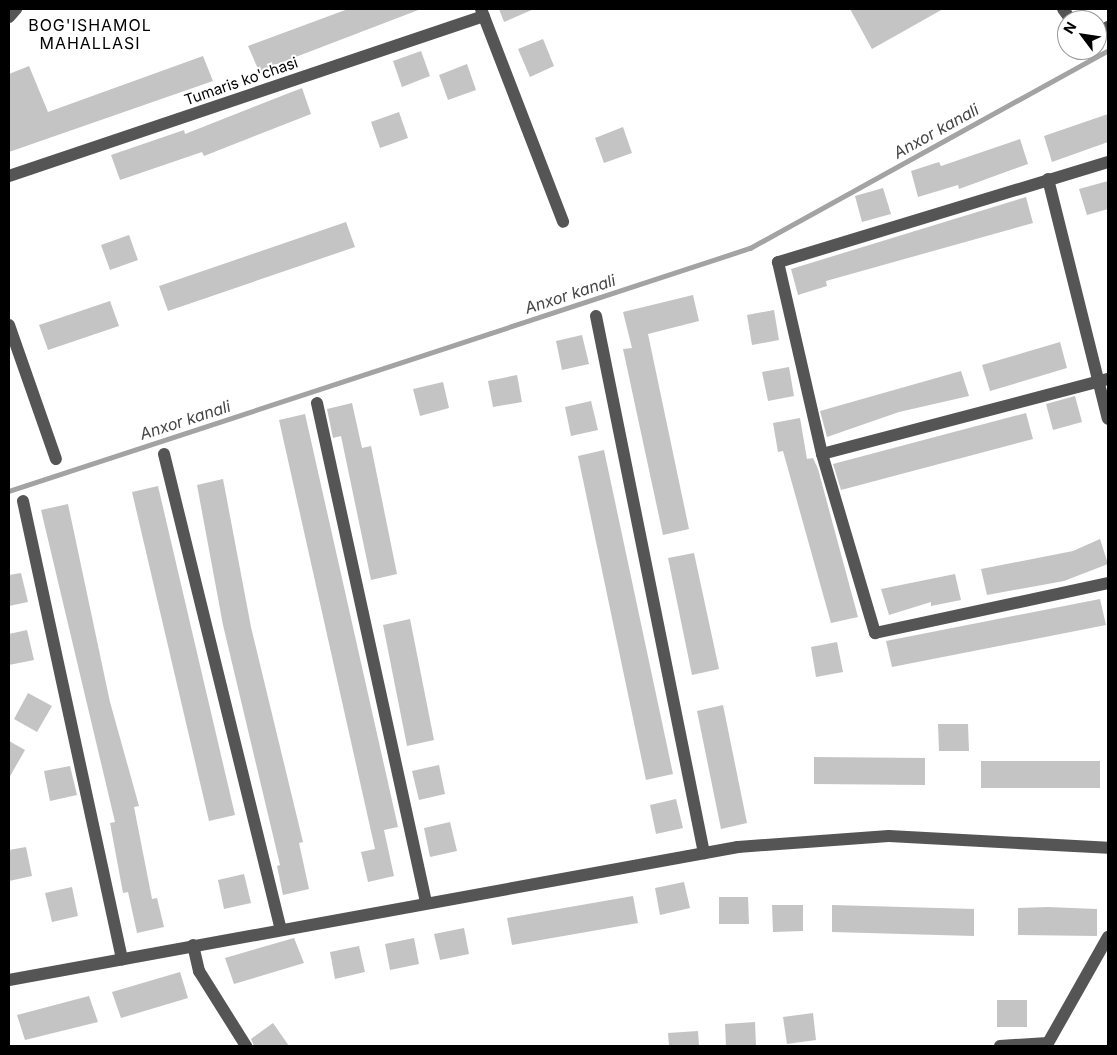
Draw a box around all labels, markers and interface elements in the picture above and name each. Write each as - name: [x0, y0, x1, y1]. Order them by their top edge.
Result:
- north arrow: [1057, 10, 1107, 60]
- district label: BOG'ISHAMOL MAHALLASI: [27, 15, 153, 53]
- text: N: [1060, 19, 1080, 36]
- street label: Tumaris ko'chasi: [182, 53, 300, 109]
- water label: Anxor kanali: [890, 100, 982, 162]
- water label: Anxor kanali: [522, 270, 618, 318]
- water label: Anxor kanali: [137, 396, 233, 444]

